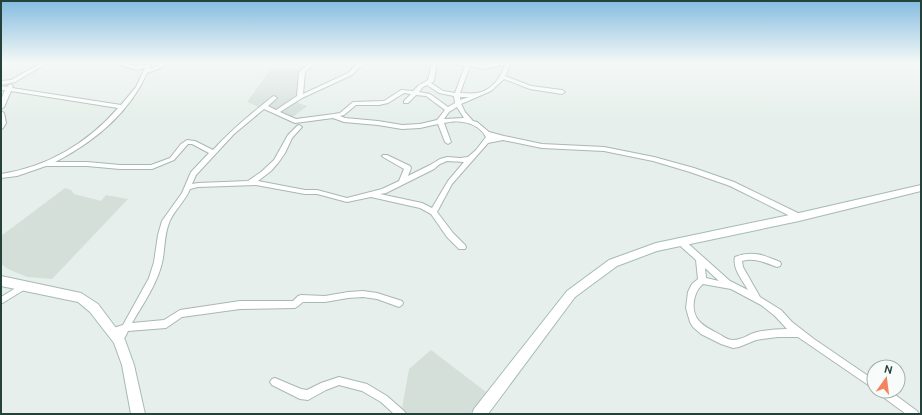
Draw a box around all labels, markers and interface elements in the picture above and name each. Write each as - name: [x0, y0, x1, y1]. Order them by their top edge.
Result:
- north arrow: [866, 359, 906, 399]
- text: N: [883, 362, 894, 376]

